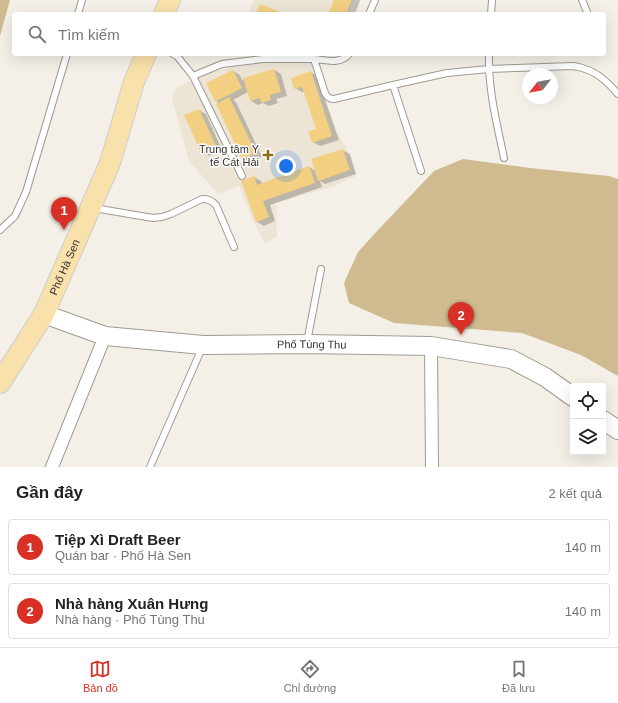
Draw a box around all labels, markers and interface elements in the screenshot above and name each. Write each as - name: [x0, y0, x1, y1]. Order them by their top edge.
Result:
- search box: [12, 12, 606, 56]
- icon: search: [26, 23, 48, 45]
- text: Tìm kiếm: [58, 26, 120, 43]
- north arrow: [522, 68, 558, 104]
- place label: Trung tâm Y tế Cát Hải: [199, 143, 260, 168]
- marker: Trung tâm Y tế Cát Hải: [262, 149, 274, 161]
- your location: [276, 156, 296, 176]
- pin: 1: [51, 197, 77, 230]
- street label: Phố Hà Sen: [47, 238, 82, 297]
- pin: 2: [448, 302, 474, 335]
- street label: Phố Tùng Thu: [277, 338, 347, 351]
- map controls: [570, 383, 606, 455]
- button: locate: [570, 383, 606, 419]
- button: layers: [570, 419, 606, 455]
- text: Gần đây: [16, 483, 83, 502]
- text: 2 kết quả: [549, 486, 602, 501]
- text: Tiệp Xì Draft Beer: [55, 531, 181, 548]
- text: 1: [26, 540, 34, 555]
- text: 140 m: [565, 540, 601, 555]
- text: Quán bar · Phố Hà Sen: [55, 548, 191, 563]
- text: Nhà hàng Xuân Hưng: [55, 595, 208, 612]
- text: 2: [26, 604, 34, 619]
- text: 140 m: [565, 604, 601, 619]
- text: Nhà hàng · Phố Tùng Thu: [55, 612, 205, 627]
- tab: Bản đồ: [83, 658, 118, 694]
- tab: Chỉ đường: [284, 658, 336, 694]
- tab: Đã lưu: [502, 658, 535, 694]

